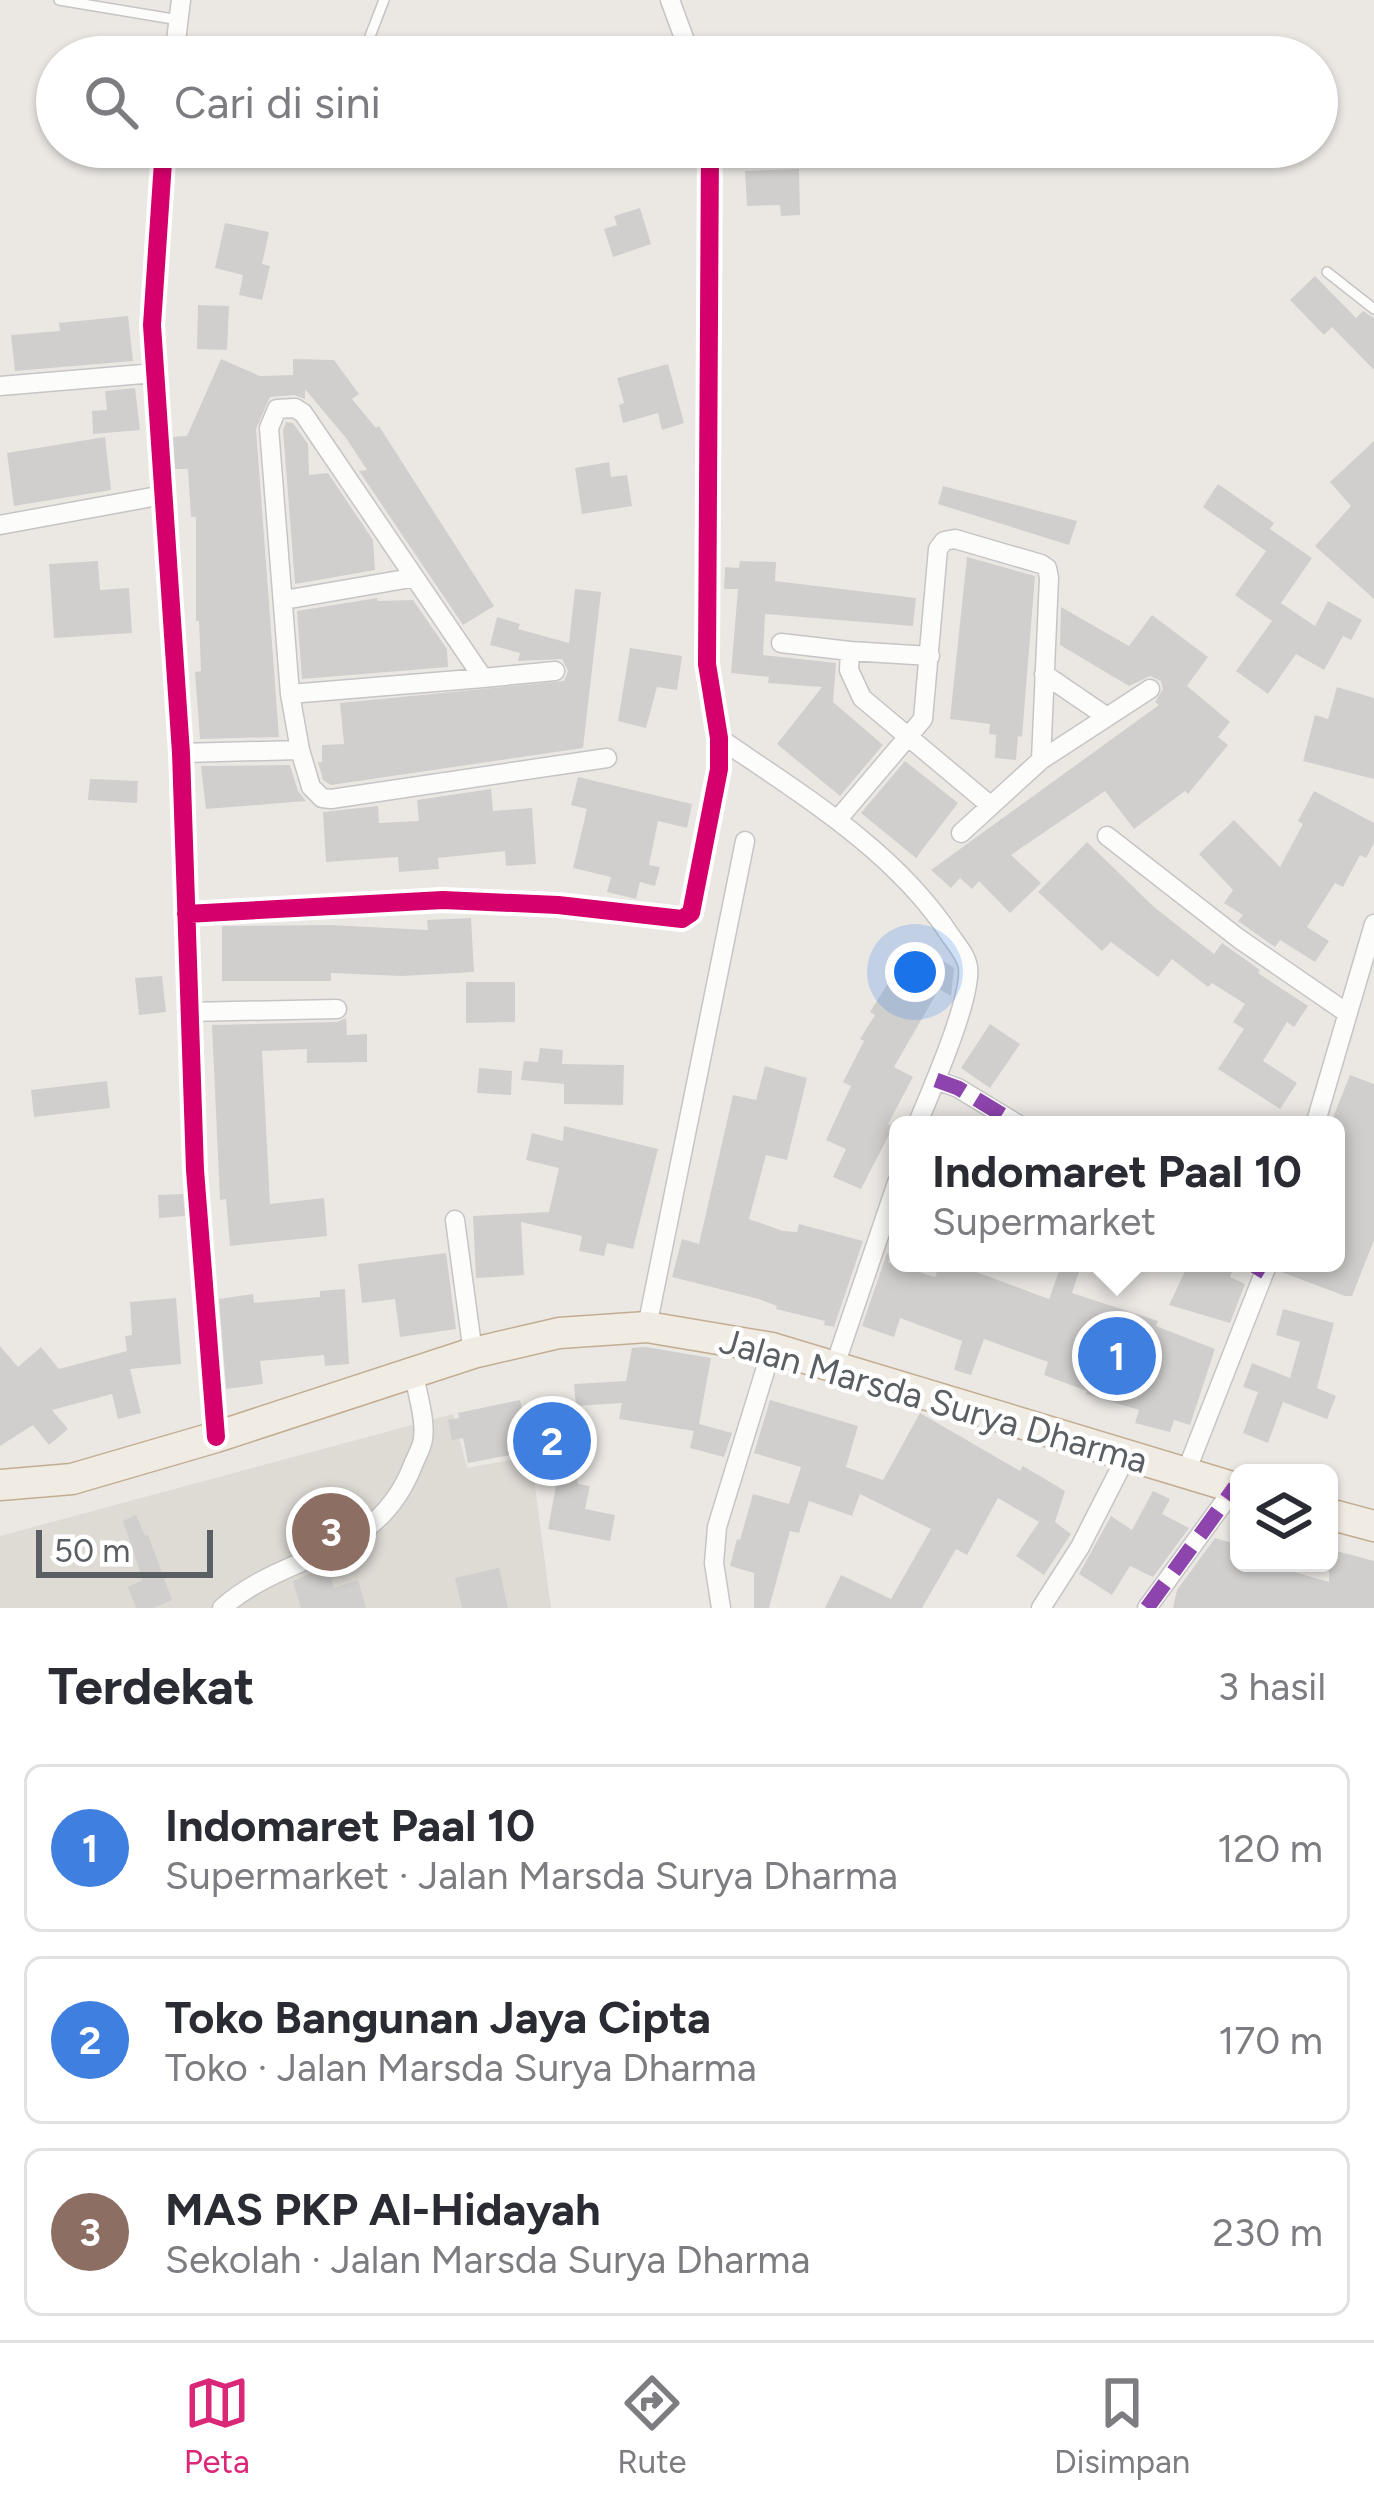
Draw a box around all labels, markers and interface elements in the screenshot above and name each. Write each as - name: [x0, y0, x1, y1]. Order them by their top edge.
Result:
- search box: [36, 36, 1338, 168]
- icon: search: [78, 69, 144, 135]
- text: Cari di sini: [174, 75, 381, 129]
- your location: [885, 942, 945, 1002]
- popup: [889, 1116, 1345, 1272]
- text: Indomaret Paal 10: [932, 1144, 1302, 1198]
- text: Supermarket: [932, 1198, 1156, 1245]
- pin: 1: [1078, 1311, 1156, 1401]
- street label: Jalan Marsda Surya Dharma: [715, 1319, 1153, 1482]
- pin: 2: [513, 1396, 591, 1486]
- map controls: [1230, 1464, 1338, 1572]
- button: layers: [1230, 1464, 1338, 1572]
- pin: 3: [292, 1487, 370, 1577]
- scale bar: [36, 1524, 213, 1577]
- text: 50 m: [54, 1531, 130, 1570]
- text: Terdekat: [48, 1656, 254, 1717]
- text: 3 hasil: [1218, 1663, 1326, 1710]
- text: Indomaret Paal 10: [165, 1798, 535, 1852]
- text: 1: [82, 1825, 98, 1872]
- text: 120 m: [1217, 1825, 1323, 1872]
- text: Supermarket · Jalan Marsda Surya Dharma: [165, 1852, 898, 1899]
- text: Toko Bangunan Jaya Cipta: [165, 1990, 711, 2044]
- text: 2: [79, 2017, 101, 2064]
- text: 170 m: [1218, 2017, 1323, 2064]
- text: Toko · Jalan Marsda Surya Dharma: [165, 2044, 757, 2091]
- text: MAS PKP Al-Hidayah: [165, 2182, 601, 2236]
- text: 3: [79, 2209, 101, 2256]
- text: 230 m: [1212, 2209, 1323, 2256]
- text: Sekolah · Jalan Marsda Surya Dharma: [165, 2236, 810, 2283]
- tab: Peta: [184, 2370, 250, 2481]
- tab: Rute: [617, 2370, 687, 2481]
- tab: Disimpan: [1054, 2370, 1190, 2481]

